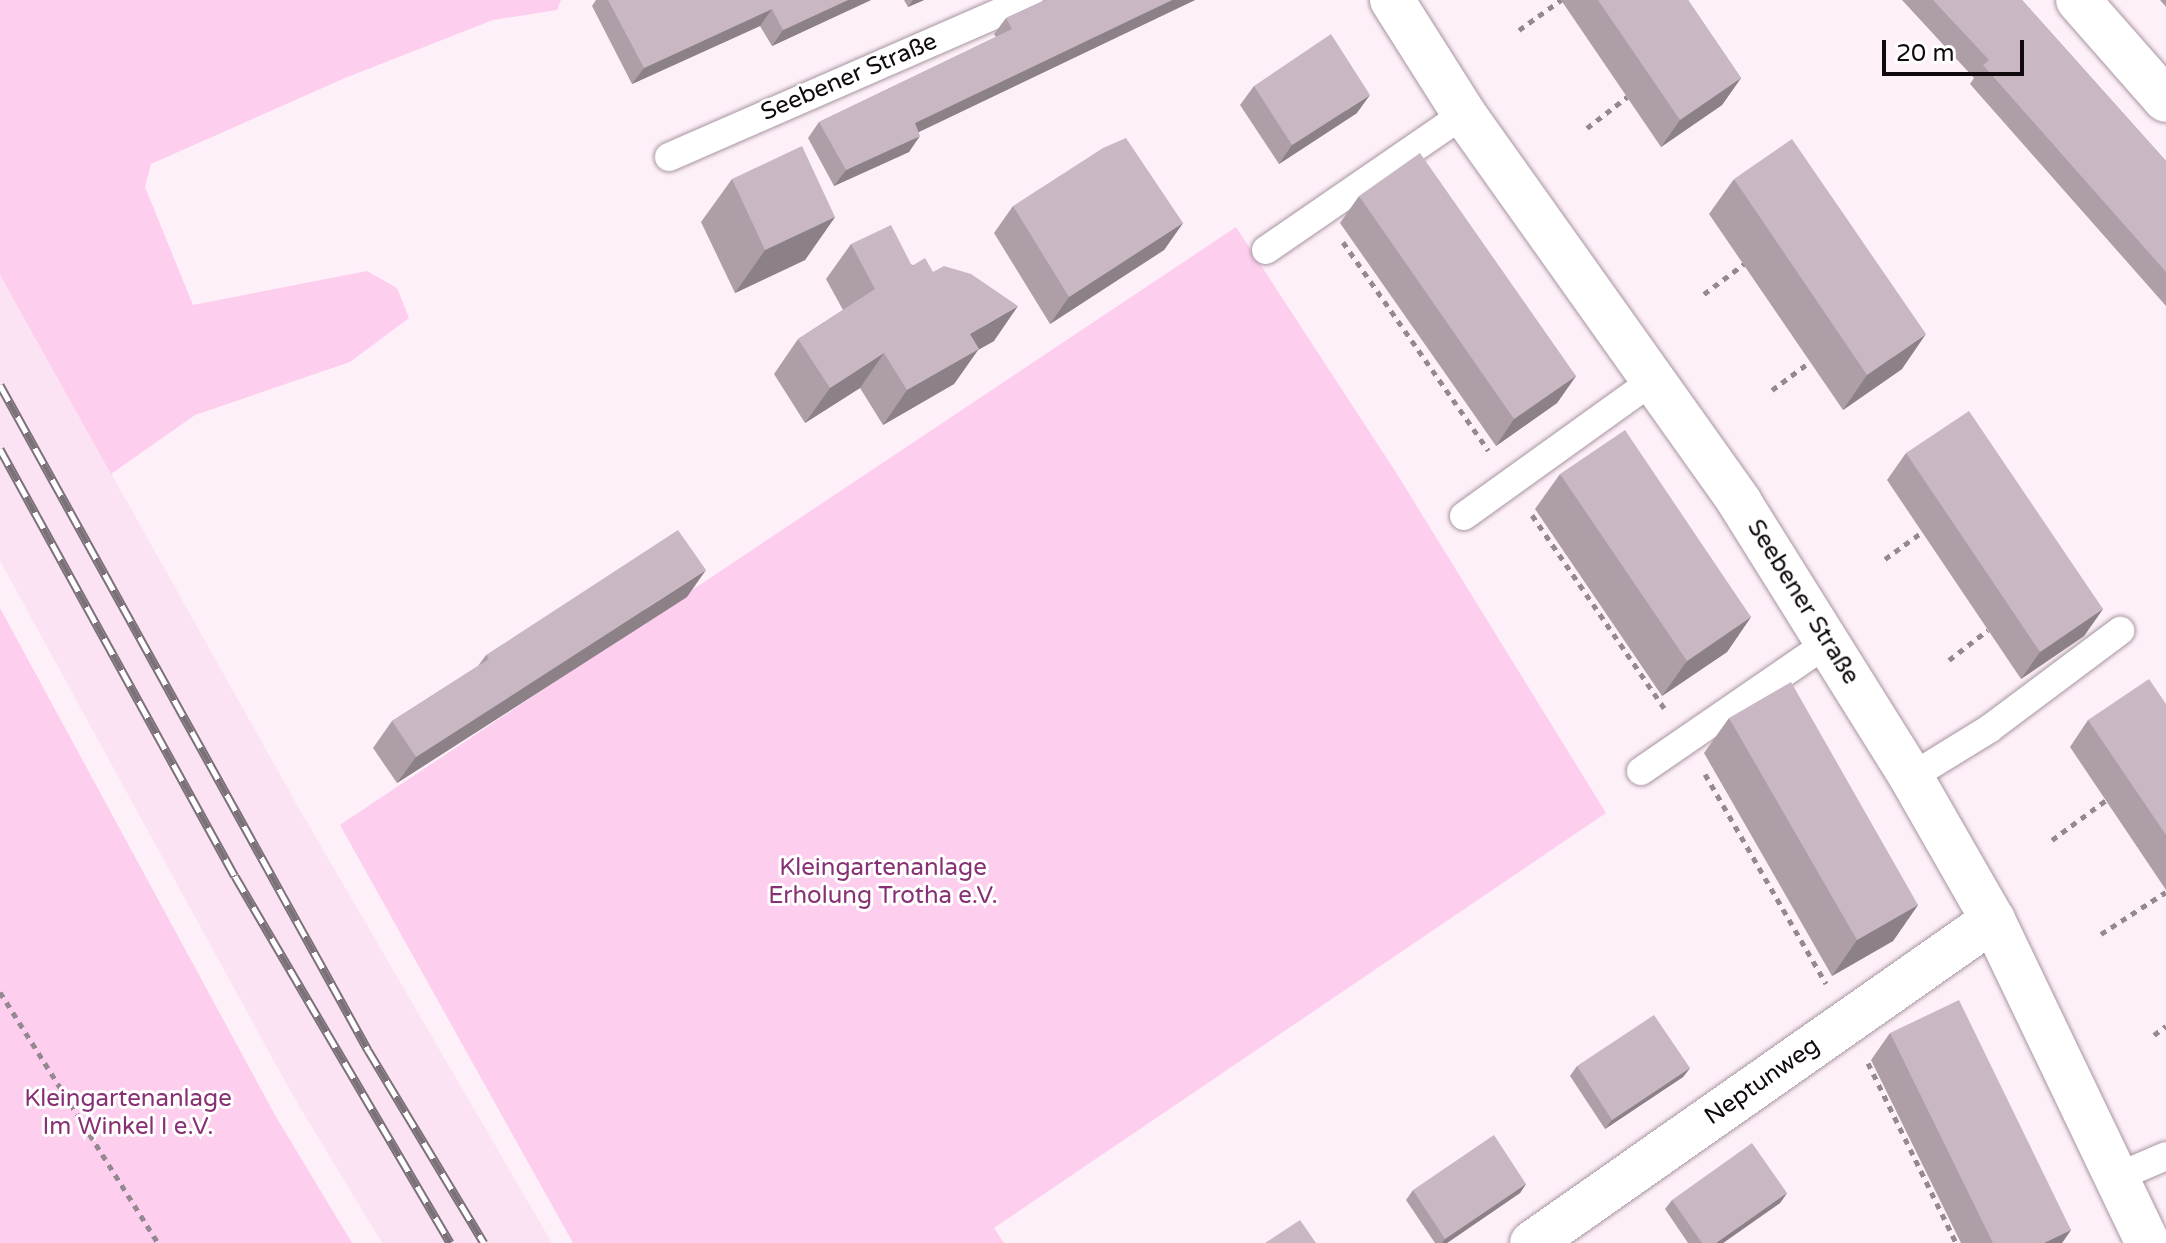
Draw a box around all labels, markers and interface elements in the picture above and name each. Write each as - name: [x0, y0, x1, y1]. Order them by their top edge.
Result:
- scale bar: [1886, 24, 2028, 74]
- street label: Seebener Straße: [757, 27, 941, 127]
- text: 20 m: [1896, 39, 1954, 68]
- street label: Seebener Straße: [1741, 514, 1865, 690]
- park label: Kleingartenanlage Erholung Trotha e.V.: [768, 854, 998, 910]
- street label: Neptunweg: [1699, 1031, 1825, 1131]
- park label: Kleingartenanlage Im Winkel I e.V.: [24, 1085, 232, 1141]

